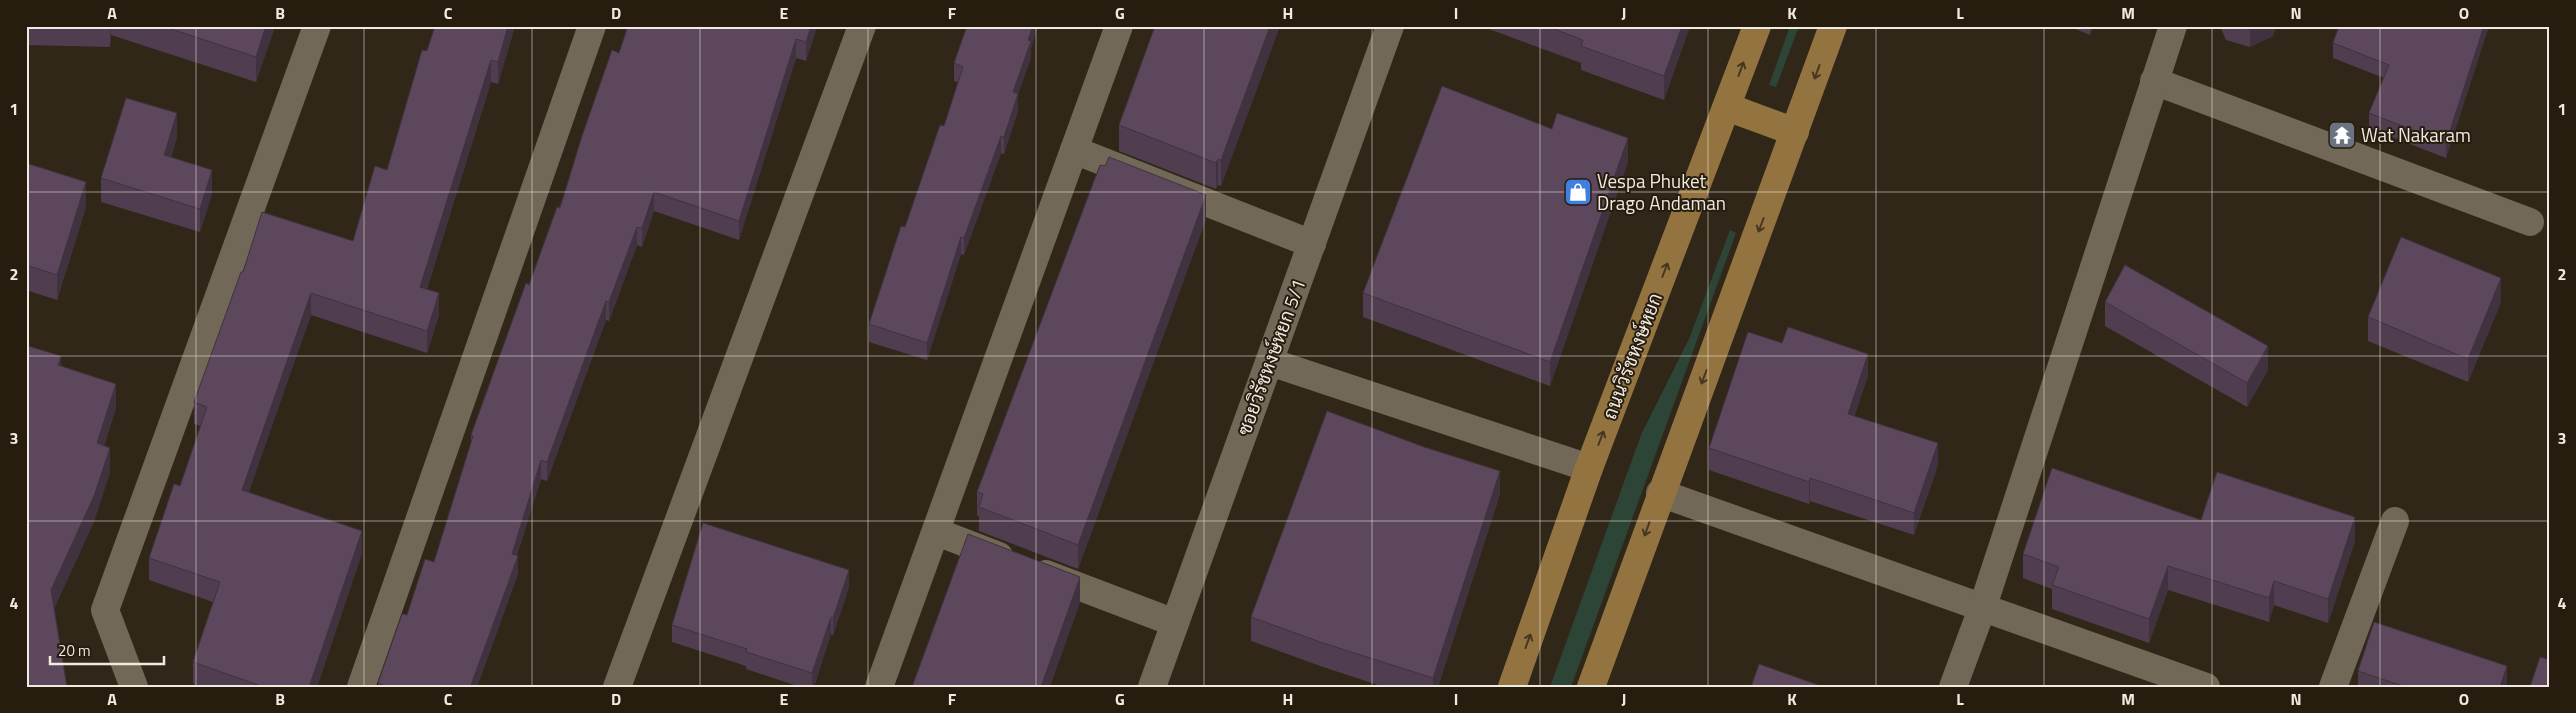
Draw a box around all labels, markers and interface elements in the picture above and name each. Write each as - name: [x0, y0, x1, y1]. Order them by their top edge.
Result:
- text: A: [107, 1, 117, 25]
- text: B: [275, 1, 285, 25]
- text: C: [444, 1, 453, 25]
- text: D: [611, 1, 621, 25]
- text: E: [780, 1, 789, 25]
- text: F: [948, 1, 957, 25]
- text: G: [1115, 1, 1125, 25]
- text: H: [1283, 1, 1293, 25]
- text: I: [1454, 1, 1458, 25]
- text: J: [1622, 1, 1626, 25]
- text: K: [1787, 1, 1797, 25]
- text: L: [1956, 1, 1964, 25]
- text: M: [2121, 1, 2135, 25]
- text: N: [2290, 1, 2302, 25]
- text: O: [2459, 1, 2469, 25]
- one-way arrow: [1737, 62, 1746, 77]
- one-way arrow: [1812, 64, 1821, 79]
- text: 1: [10, 97, 18, 121]
- text: 1: [2558, 97, 2566, 121]
- temple icon: Wat Nakaram: [2327, 120, 2357, 150]
- place label: Wat Nakaram: [2361, 120, 2471, 149]
- place label: Vespa Phuket Drago Andaman: [1597, 166, 1726, 217]
- shop icon: Vespa Phuket Drago Andaman: [1563, 177, 1593, 207]
- one-way arrow: [1756, 216, 1765, 232]
- text: 2: [10, 262, 18, 286]
- text: 2: [2558, 262, 2566, 286]
- one-way arrow: [1661, 263, 1670, 278]
- street label: ซอยวิรัชหงษ์หยก 5/1: [1229, 274, 1312, 439]
- street label: ถนนวิรัชหงษ์หยก: [1594, 288, 1669, 423]
- one-way arrow: [1699, 369, 1708, 384]
- text: 3: [10, 426, 18, 450]
- text: 3: [2558, 426, 2566, 450]
- one-way arrow: [1597, 431, 1606, 447]
- one-way arrow: [1642, 521, 1651, 536]
- text: 4: [10, 591, 19, 615]
- text: 4: [2558, 591, 2567, 615]
- scale bar: [50, 633, 164, 665]
- one-way arrow: [1524, 634, 1533, 649]
- text: 20 m: [58, 639, 91, 662]
- text: A: [107, 687, 117, 711]
- text: B: [275, 687, 285, 711]
- text: C: [444, 687, 453, 711]
- text: D: [611, 687, 621, 711]
- text: E: [780, 687, 789, 711]
- text: F: [948, 687, 957, 711]
- text: G: [1115, 687, 1125, 711]
- text: H: [1283, 687, 1293, 711]
- text: I: [1454, 687, 1458, 711]
- text: J: [1622, 687, 1626, 711]
- text: K: [1787, 687, 1797, 711]
- text: L: [1956, 687, 1964, 711]
- text: M: [2121, 687, 2135, 711]
- text: N: [2290, 687, 2302, 711]
- text: O: [2459, 687, 2469, 711]

